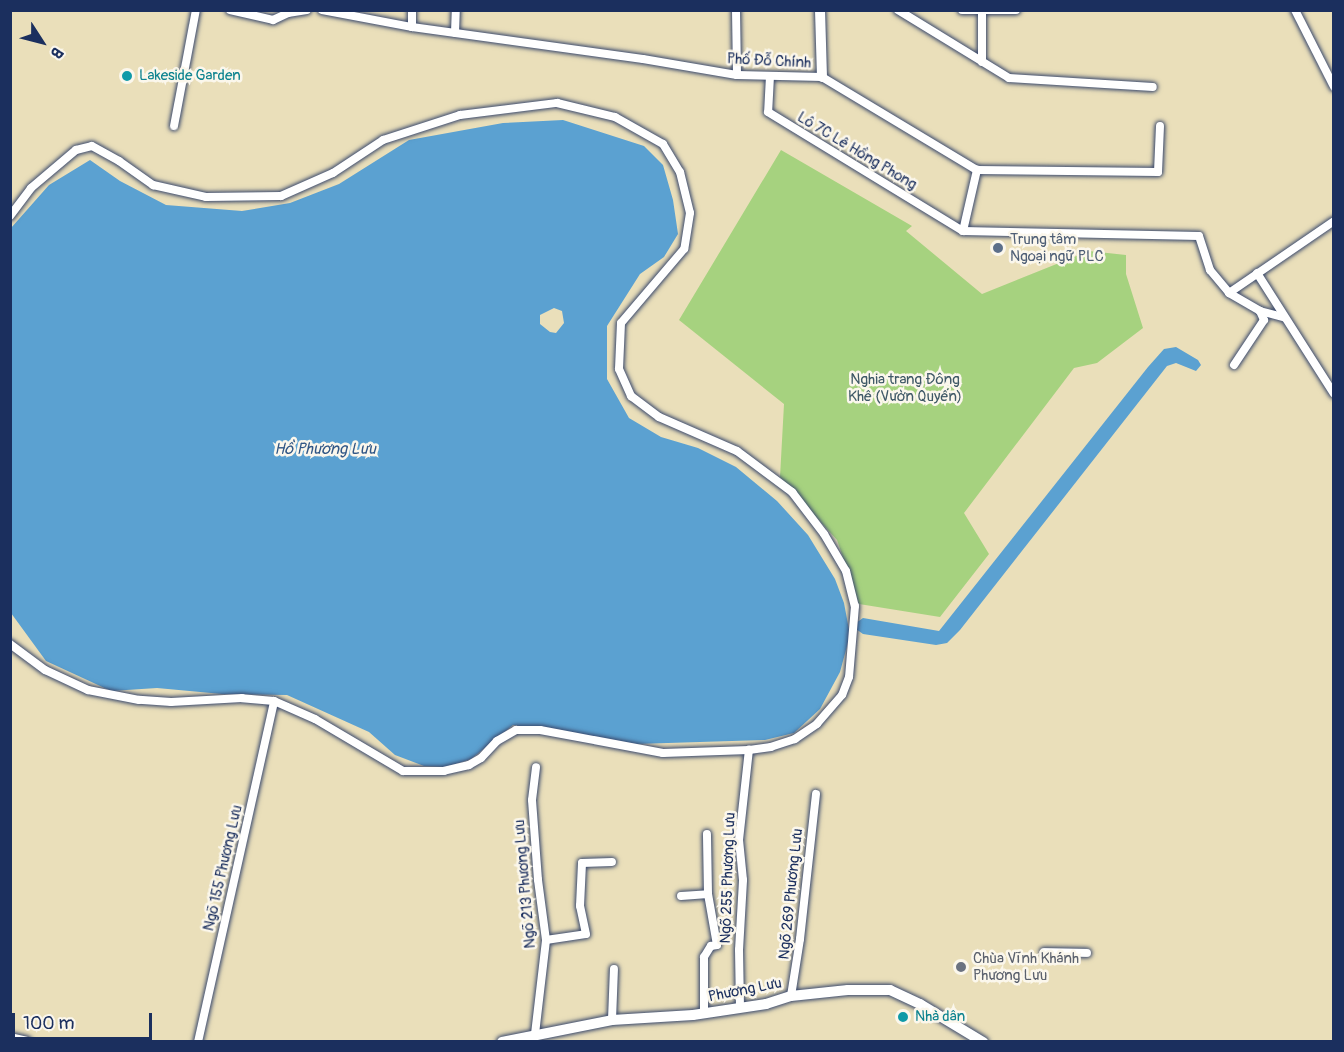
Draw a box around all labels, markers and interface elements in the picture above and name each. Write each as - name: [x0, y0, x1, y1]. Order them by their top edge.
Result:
- north arrow: [12, 12, 72, 72]
- text: B: [46, 43, 67, 62]
- street label: Phố Đỗ Chính: [726, 50, 812, 72]
- place label: Lakeside Garden: [139, 67, 241, 85]
- marker: Lakeside Garden: [120, 69, 134, 83]
- street label: Lô 7C Lê Hồng Phong: [794, 108, 920, 194]
- place label: Trung tâm Ngoại ngữ PLC: [1010, 230, 1104, 265]
- marker: Trung tâm Ngoại ngữ PLC: [991, 241, 1005, 255]
- park label: Nghia trang Đông Khê (Vườn Quyến): [848, 370, 962, 405]
- water label: Hồ Phương Lưu: [274, 439, 376, 459]
- street label: Ngõ 155 Phương Lưu: [200, 803, 246, 933]
- street label: Ngõ 255 Phương Lưu: [717, 812, 739, 944]
- street label: Ngõ 213 Phương Lưu: [510, 819, 540, 949]
- street label: Ngõ 269 Phương Lưu: [775, 828, 807, 960]
- place label: Chùa Vĩnh Khánh Phương Lưu: [973, 949, 1079, 984]
- marker: Chùa Vĩnh Khánh Phương Lưu: [954, 960, 968, 974]
- street label: Phương Lưu: [707, 974, 783, 1006]
- scale bar: [15, 1001, 154, 1039]
- place label: Nhà dân: [915, 1008, 965, 1026]
- marker: Nhà dân: [896, 1010, 910, 1024]
- text: 100 m: [23, 1012, 75, 1035]

